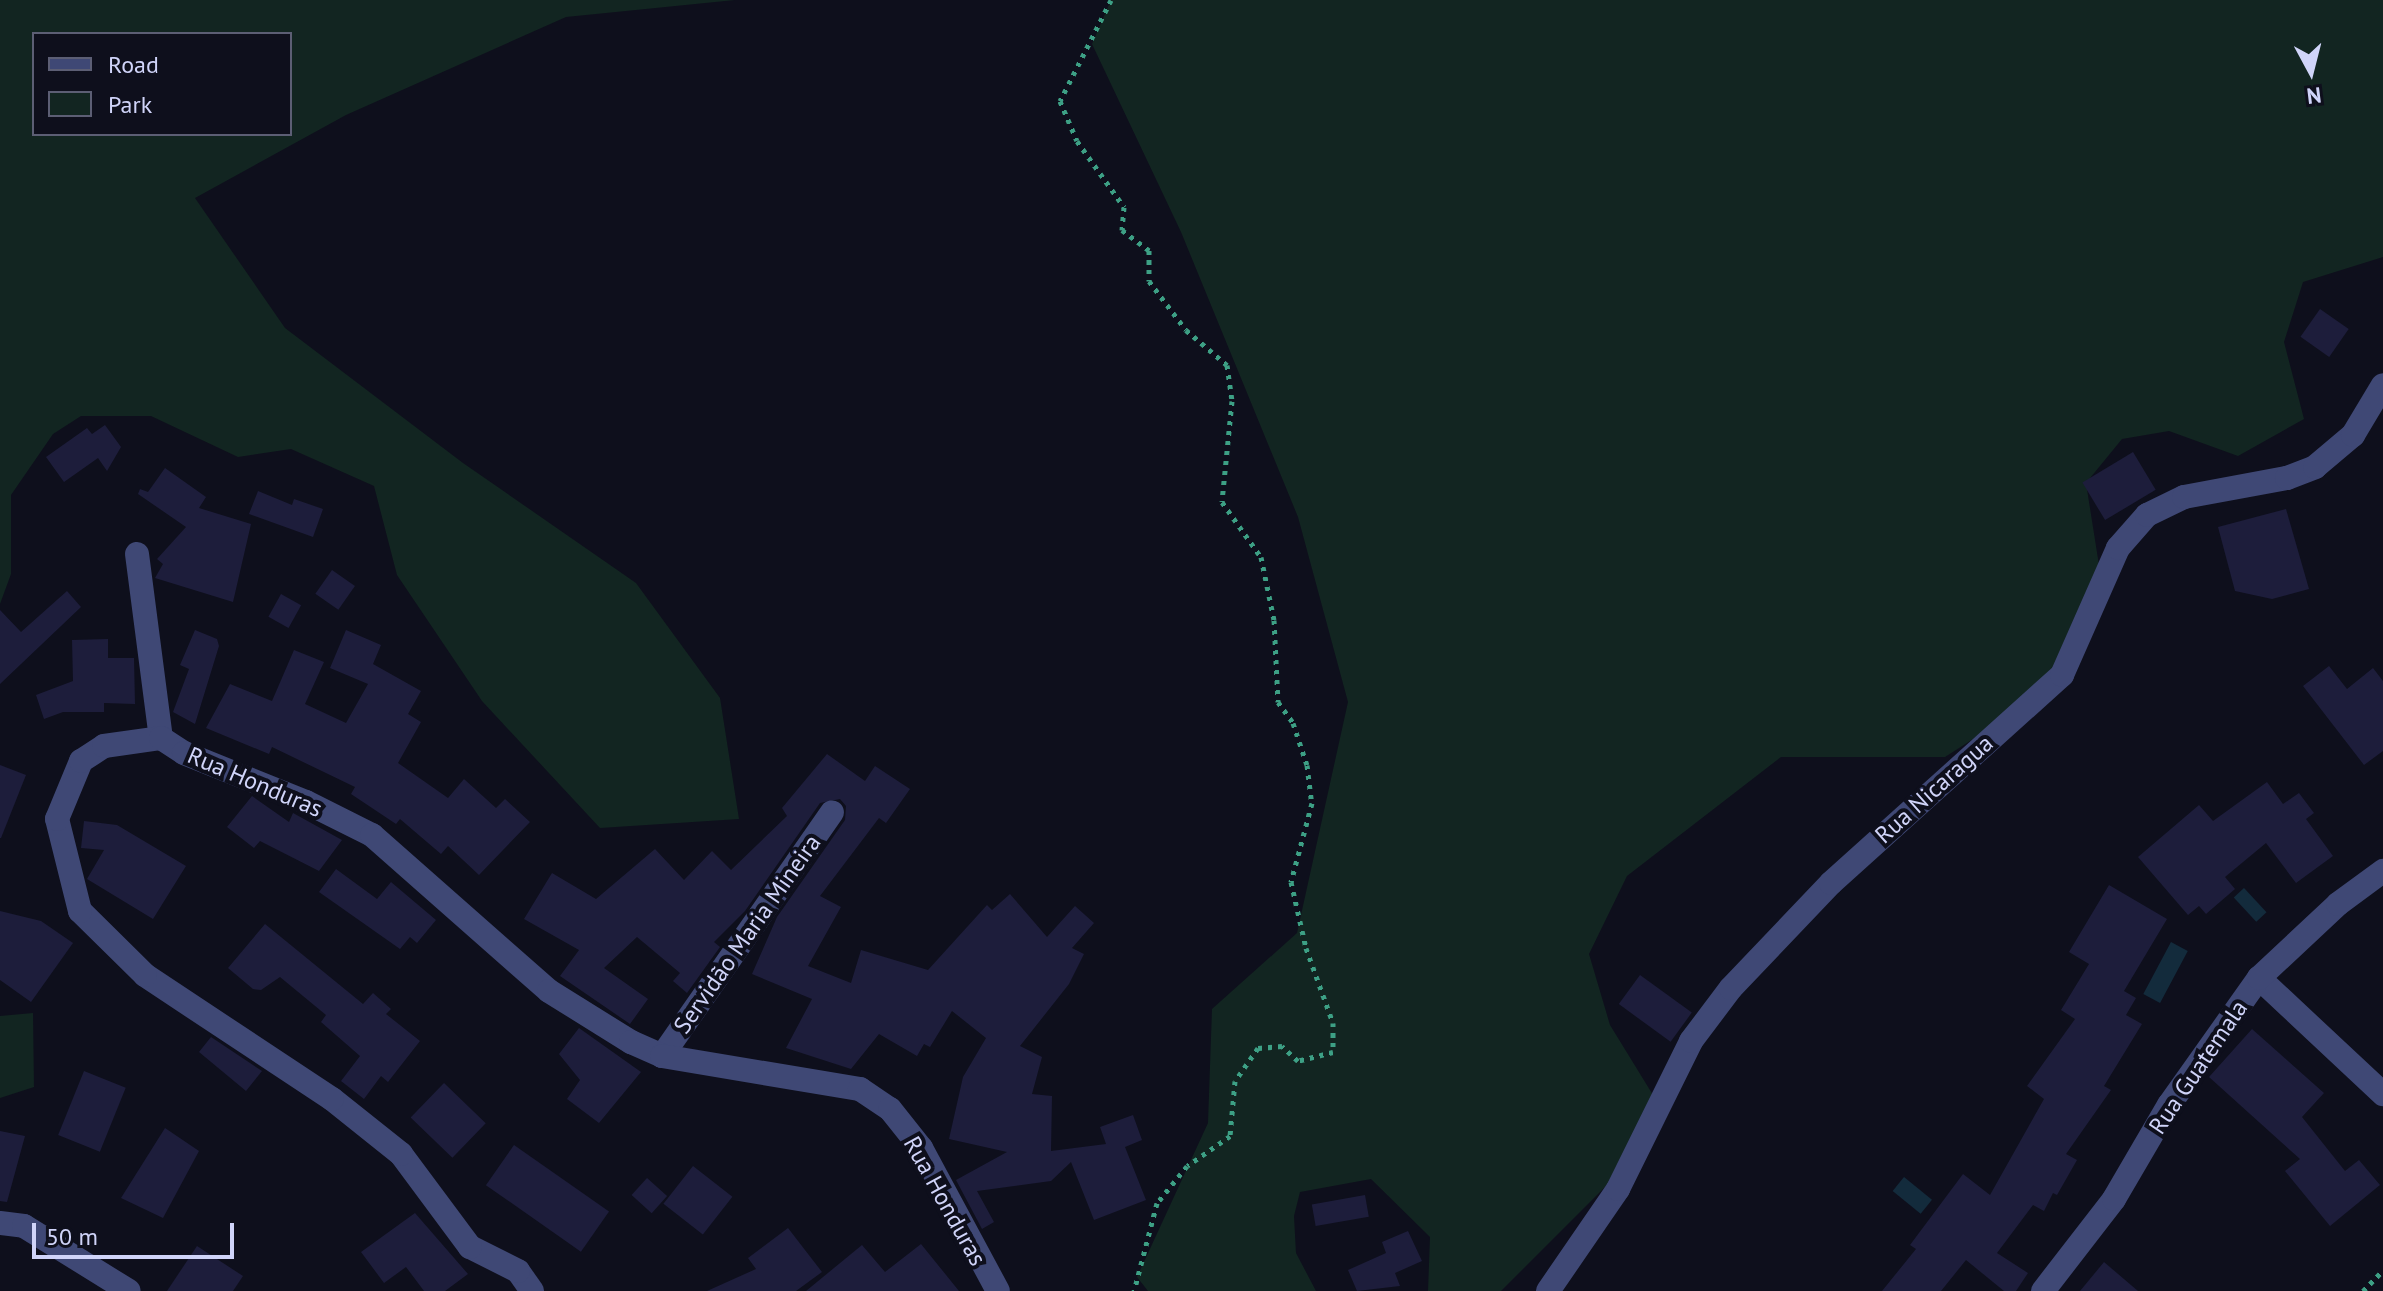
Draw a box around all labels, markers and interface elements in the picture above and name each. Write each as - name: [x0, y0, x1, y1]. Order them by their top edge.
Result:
- legend: [32, 32, 292, 136]
- north arrow: [2271, 32, 2351, 112]
- text: Road: [108, 49, 159, 80]
- text: N: [2305, 81, 2323, 111]
- text: Park: [108, 89, 152, 120]
- street label: Rua Nicaragua: [1869, 729, 1999, 849]
- street label: Rua Honduras: [183, 741, 327, 823]
- street label: Servidão Maria Mineira: [667, 829, 827, 1039]
- street label: Rua Guatemala: [2143, 995, 2253, 1139]
- street label: Rua Honduras: [898, 1131, 992, 1271]
- scale bar: [36, 1207, 238, 1257]
- text: 50 m: [46, 1221, 98, 1252]

